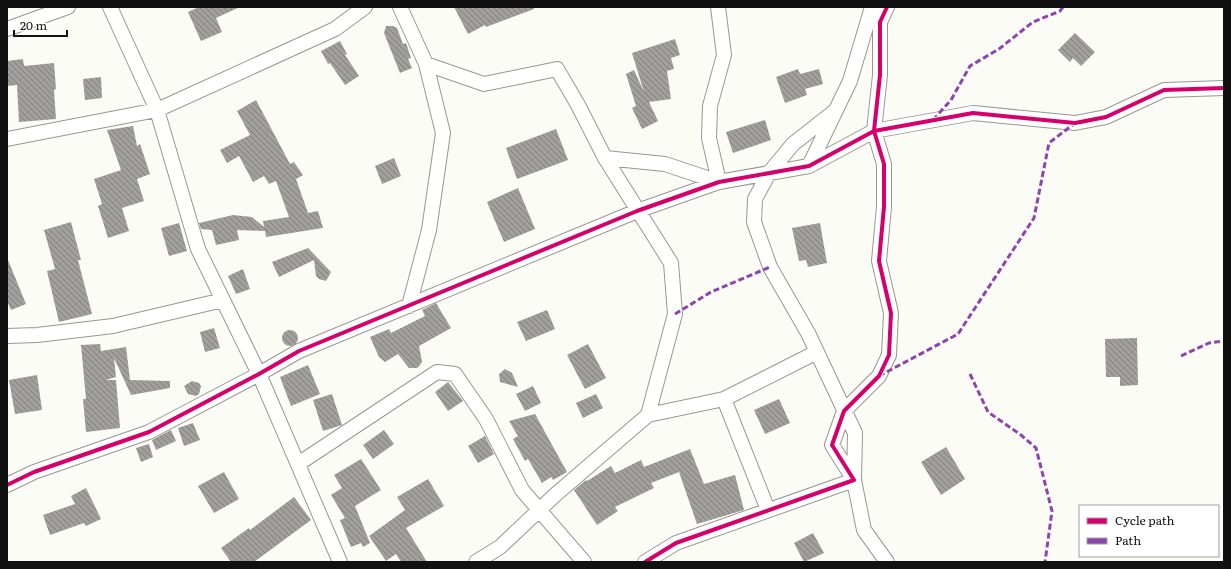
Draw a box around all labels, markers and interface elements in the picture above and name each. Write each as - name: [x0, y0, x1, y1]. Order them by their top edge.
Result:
- scale bar: [14, 12, 67, 38]
- text: 20 m: [20, 16, 47, 34]
- legend: [1079, 505, 1219, 557]
- text: Cycle path: [1115, 511, 1175, 529]
- text: Path: [1115, 531, 1141, 549]

